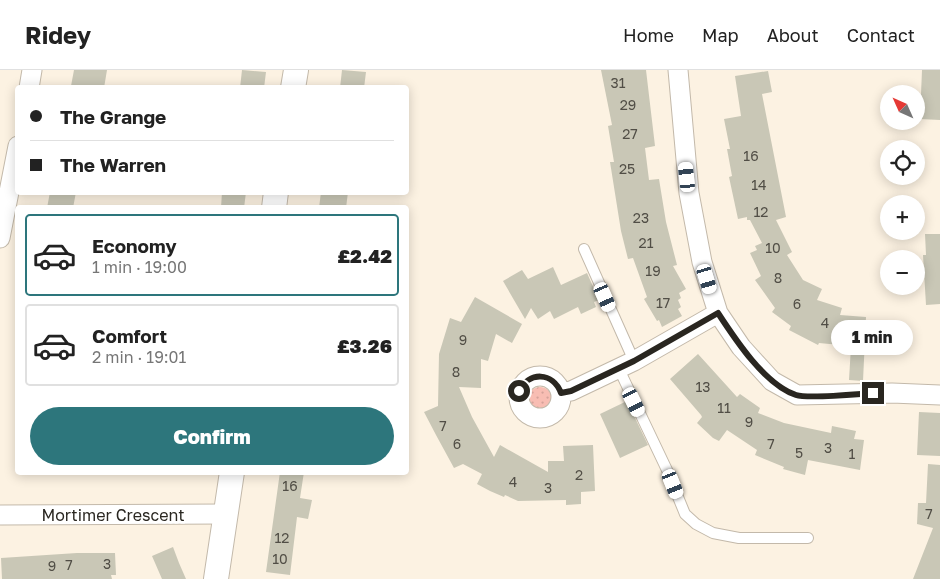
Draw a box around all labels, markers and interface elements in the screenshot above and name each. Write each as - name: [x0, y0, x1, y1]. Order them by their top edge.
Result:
- text: Ridey: [25, 20, 91, 49]
- text: Home: [623, 24, 674, 46]
- text: Map: [702, 24, 739, 46]
- text: About: [767, 24, 819, 46]
- text: Contact: [847, 24, 915, 46]
- house number: 31: [611, 74, 626, 91]
- north arrow: [880, 85, 925, 130]
- map controls: [880, 85, 925, 295]
- house number: 29: [620, 96, 636, 113]
- text: The Grange: [60, 105, 166, 128]
- house number: 27: [622, 125, 638, 142]
- button: locate: [880, 140, 925, 185]
- house number: 16: [743, 147, 759, 164]
- text: The Warren: [60, 153, 166, 176]
- house number: 25: [619, 160, 635, 177]
- car: [677, 161, 696, 193]
- house number: 14: [751, 176, 767, 193]
- button: +: [880, 195, 925, 240]
- house number: 12: [754, 203, 768, 220]
- house number: 23: [633, 209, 649, 226]
- icon: car: [32, 233, 77, 278]
- text: Economy: [92, 234, 177, 257]
- house number: 21: [639, 234, 654, 251]
- house number: 10: [765, 239, 781, 256]
- text: £2.42: [337, 244, 392, 267]
- button: −: [880, 250, 925, 295]
- text: 1 min · 19:00: [92, 257, 187, 277]
- house number: 19: [645, 262, 661, 279]
- car: [695, 262, 718, 296]
- house number: 8: [774, 269, 782, 286]
- car: [592, 280, 617, 314]
- house number: 17: [656, 294, 670, 311]
- house number: 6: [793, 295, 801, 312]
- house number: 4: [821, 314, 829, 331]
- callout: 1 min: [832, 320, 914, 356]
- icon: car: [32, 323, 77, 368]
- text: Comfort: [92, 324, 167, 347]
- text: 1 min: [852, 327, 892, 347]
- house number: 9: [459, 331, 467, 348]
- text: £3.26: [337, 334, 392, 357]
- text: 2 min · 19:01: [92, 347, 186, 367]
- house number: 8: [452, 363, 460, 380]
- house number: 13: [696, 378, 710, 395]
- route start: [508, 380, 530, 402]
- route end: [862, 382, 884, 404]
- car: [620, 385, 647, 419]
- house number: 11: [717, 399, 731, 416]
- button: Confirm: [30, 407, 394, 465]
- house number: 9: [745, 413, 753, 430]
- house number: 7: [439, 417, 447, 434]
- house number: 6: [453, 435, 461, 452]
- house number: 7: [767, 435, 775, 452]
- house number: 3: [824, 439, 832, 456]
- house number: 5: [795, 444, 803, 461]
- house number: 1: [849, 445, 856, 462]
- house number: 2: [575, 466, 583, 483]
- car: [660, 467, 685, 501]
- house number: 4: [509, 473, 517, 490]
- house number: 16: [282, 477, 298, 494]
- house number: 3: [544, 479, 552, 496]
- street label: Mortimer Crescent: [41, 505, 185, 525]
- house number: 7: [925, 505, 933, 522]
- house number: 12: [275, 529, 289, 546]
- house number: 10: [272, 550, 288, 567]
- house number: 3: [103, 555, 111, 572]
- house number: 7: [65, 556, 73, 573]
- house number: 9: [48, 557, 56, 574]

